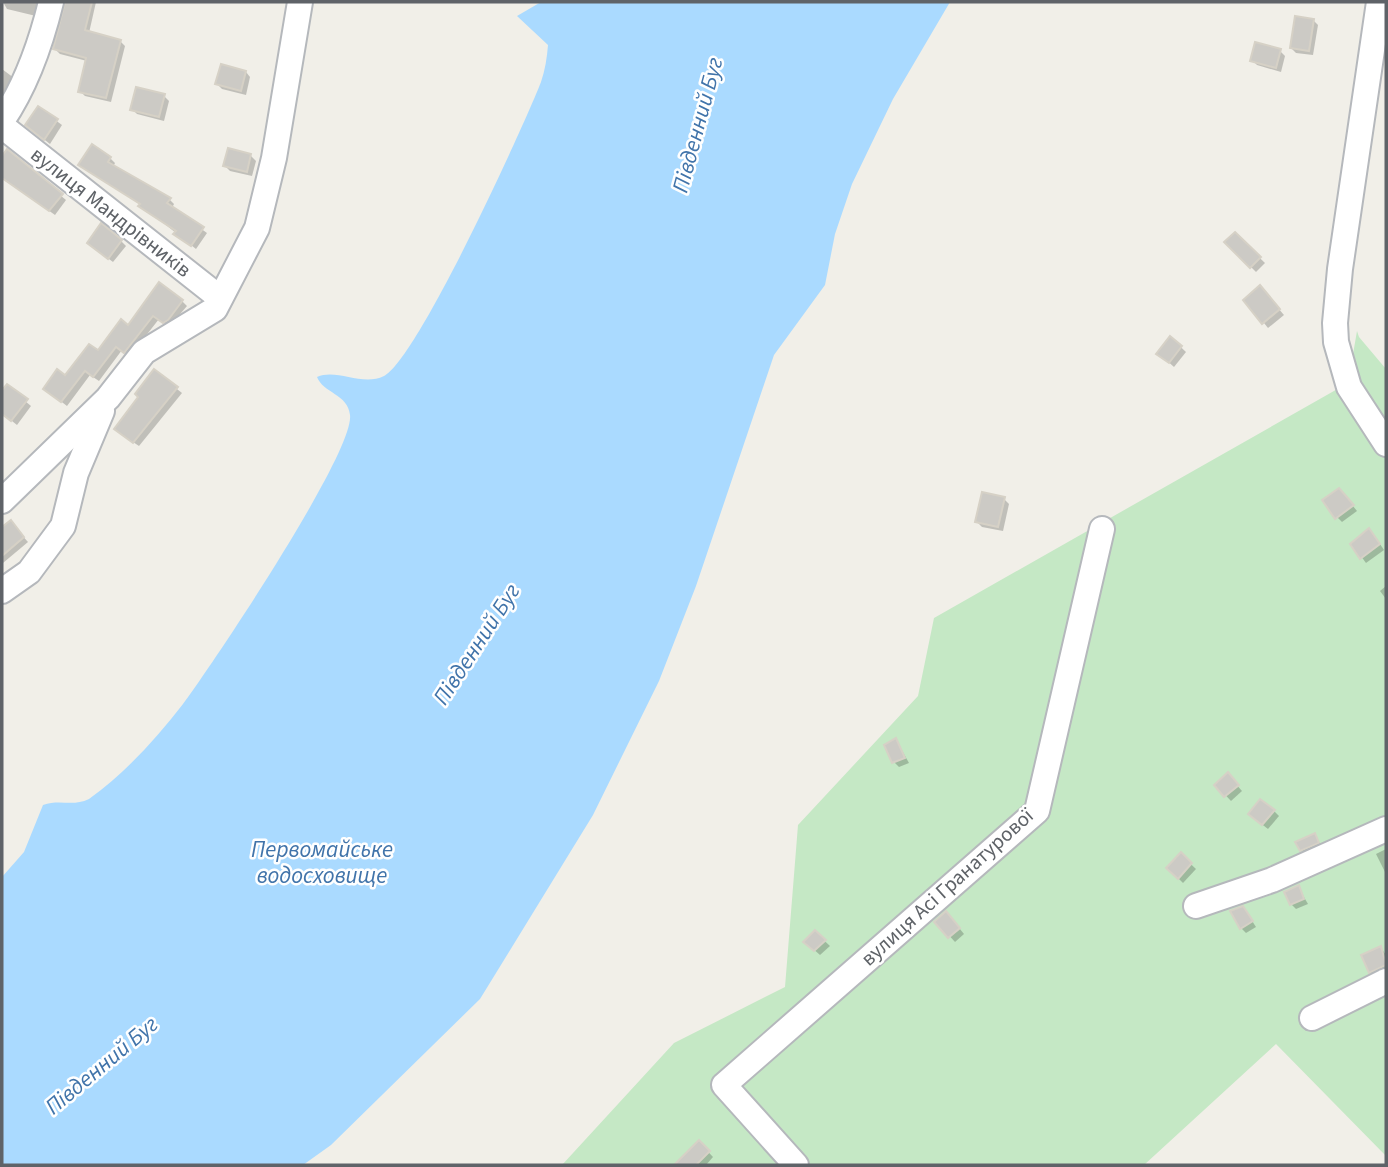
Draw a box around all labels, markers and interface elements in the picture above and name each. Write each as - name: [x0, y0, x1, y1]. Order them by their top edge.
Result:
- water label: Південний Буг: [664, 54, 731, 196]
- street label: вулиця Мандрівників: [24, 140, 198, 284]
- water label: Південний Буг: [425, 577, 528, 711]
- street label: вулиця Асі Гранатурової: [854, 801, 1041, 973]
- water label: Первомайське водосховище: [251, 833, 393, 892]
- water label: Південний Буг: [38, 1008, 165, 1123]

